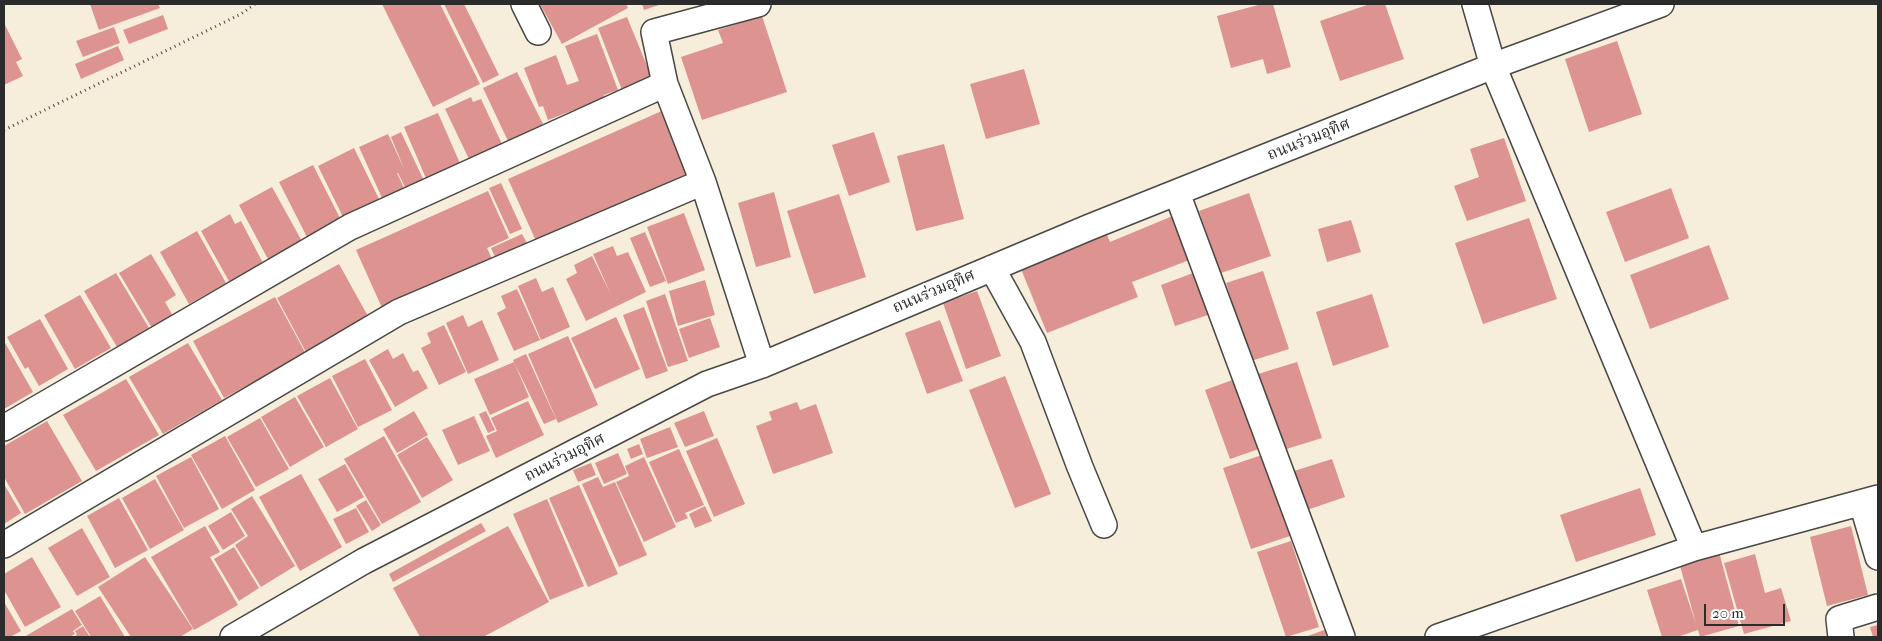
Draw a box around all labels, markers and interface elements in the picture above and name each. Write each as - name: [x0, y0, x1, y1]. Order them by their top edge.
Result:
- street label: ถนนร่วมอุทิศ: [1265, 115, 1353, 165]
- street label: ถนนร่วมอุทิศ: [890, 266, 978, 318]
- street label: ถนนร่วมอุทิศ: [522, 430, 608, 486]
- scale bar: [1707, 594, 1788, 626]
- text: 20 m: [1712, 604, 1744, 622]

